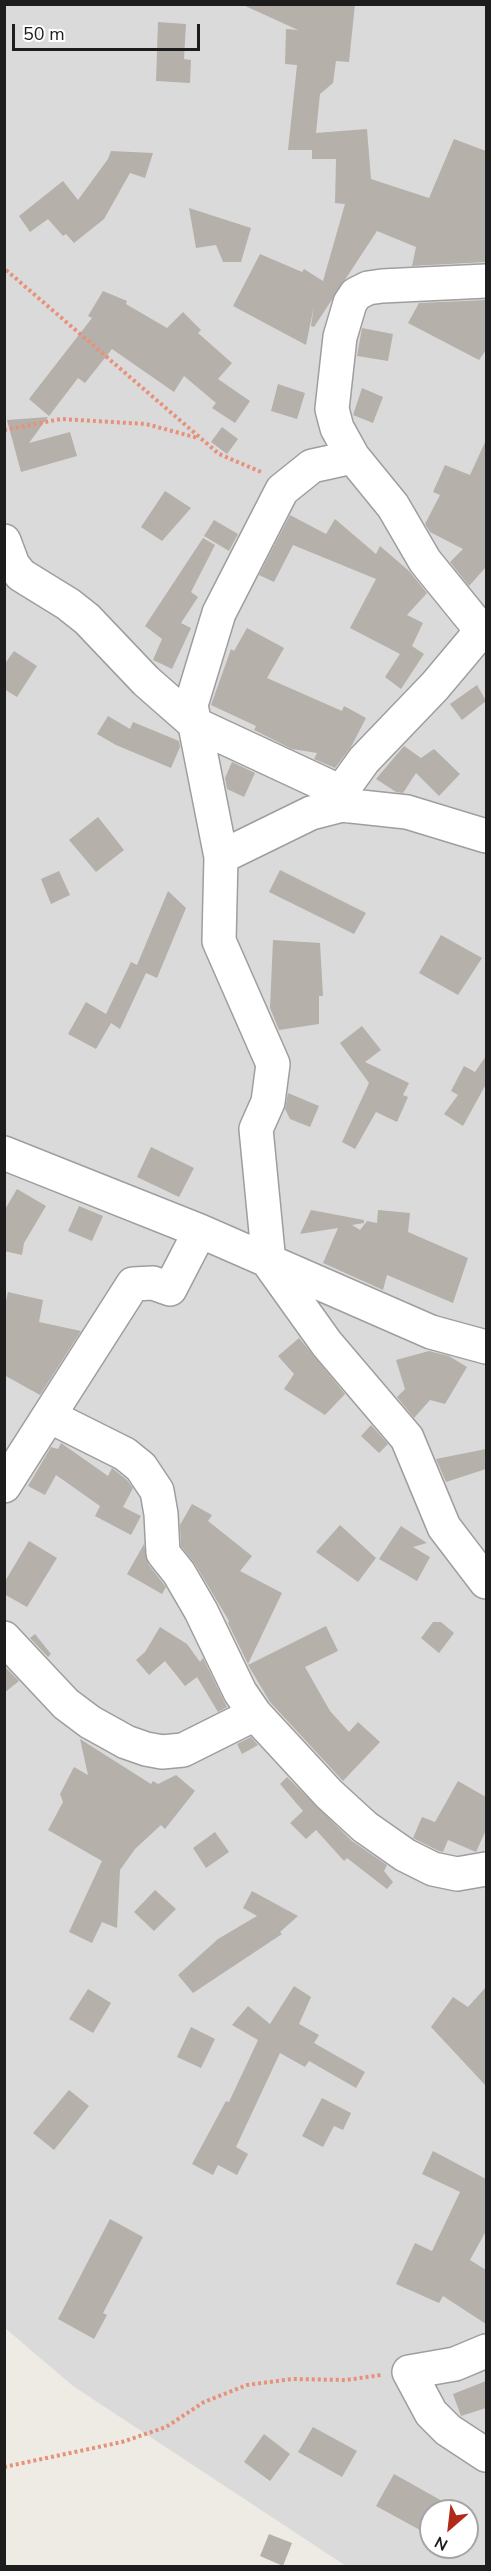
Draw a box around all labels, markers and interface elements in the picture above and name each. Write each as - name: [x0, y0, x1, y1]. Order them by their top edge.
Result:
- scale bar: [15, 12, 202, 50]
- text: 50 m: [23, 22, 65, 46]
- north arrow: [419, 2499, 479, 2559]
- text: N: [431, 2531, 452, 2556]

